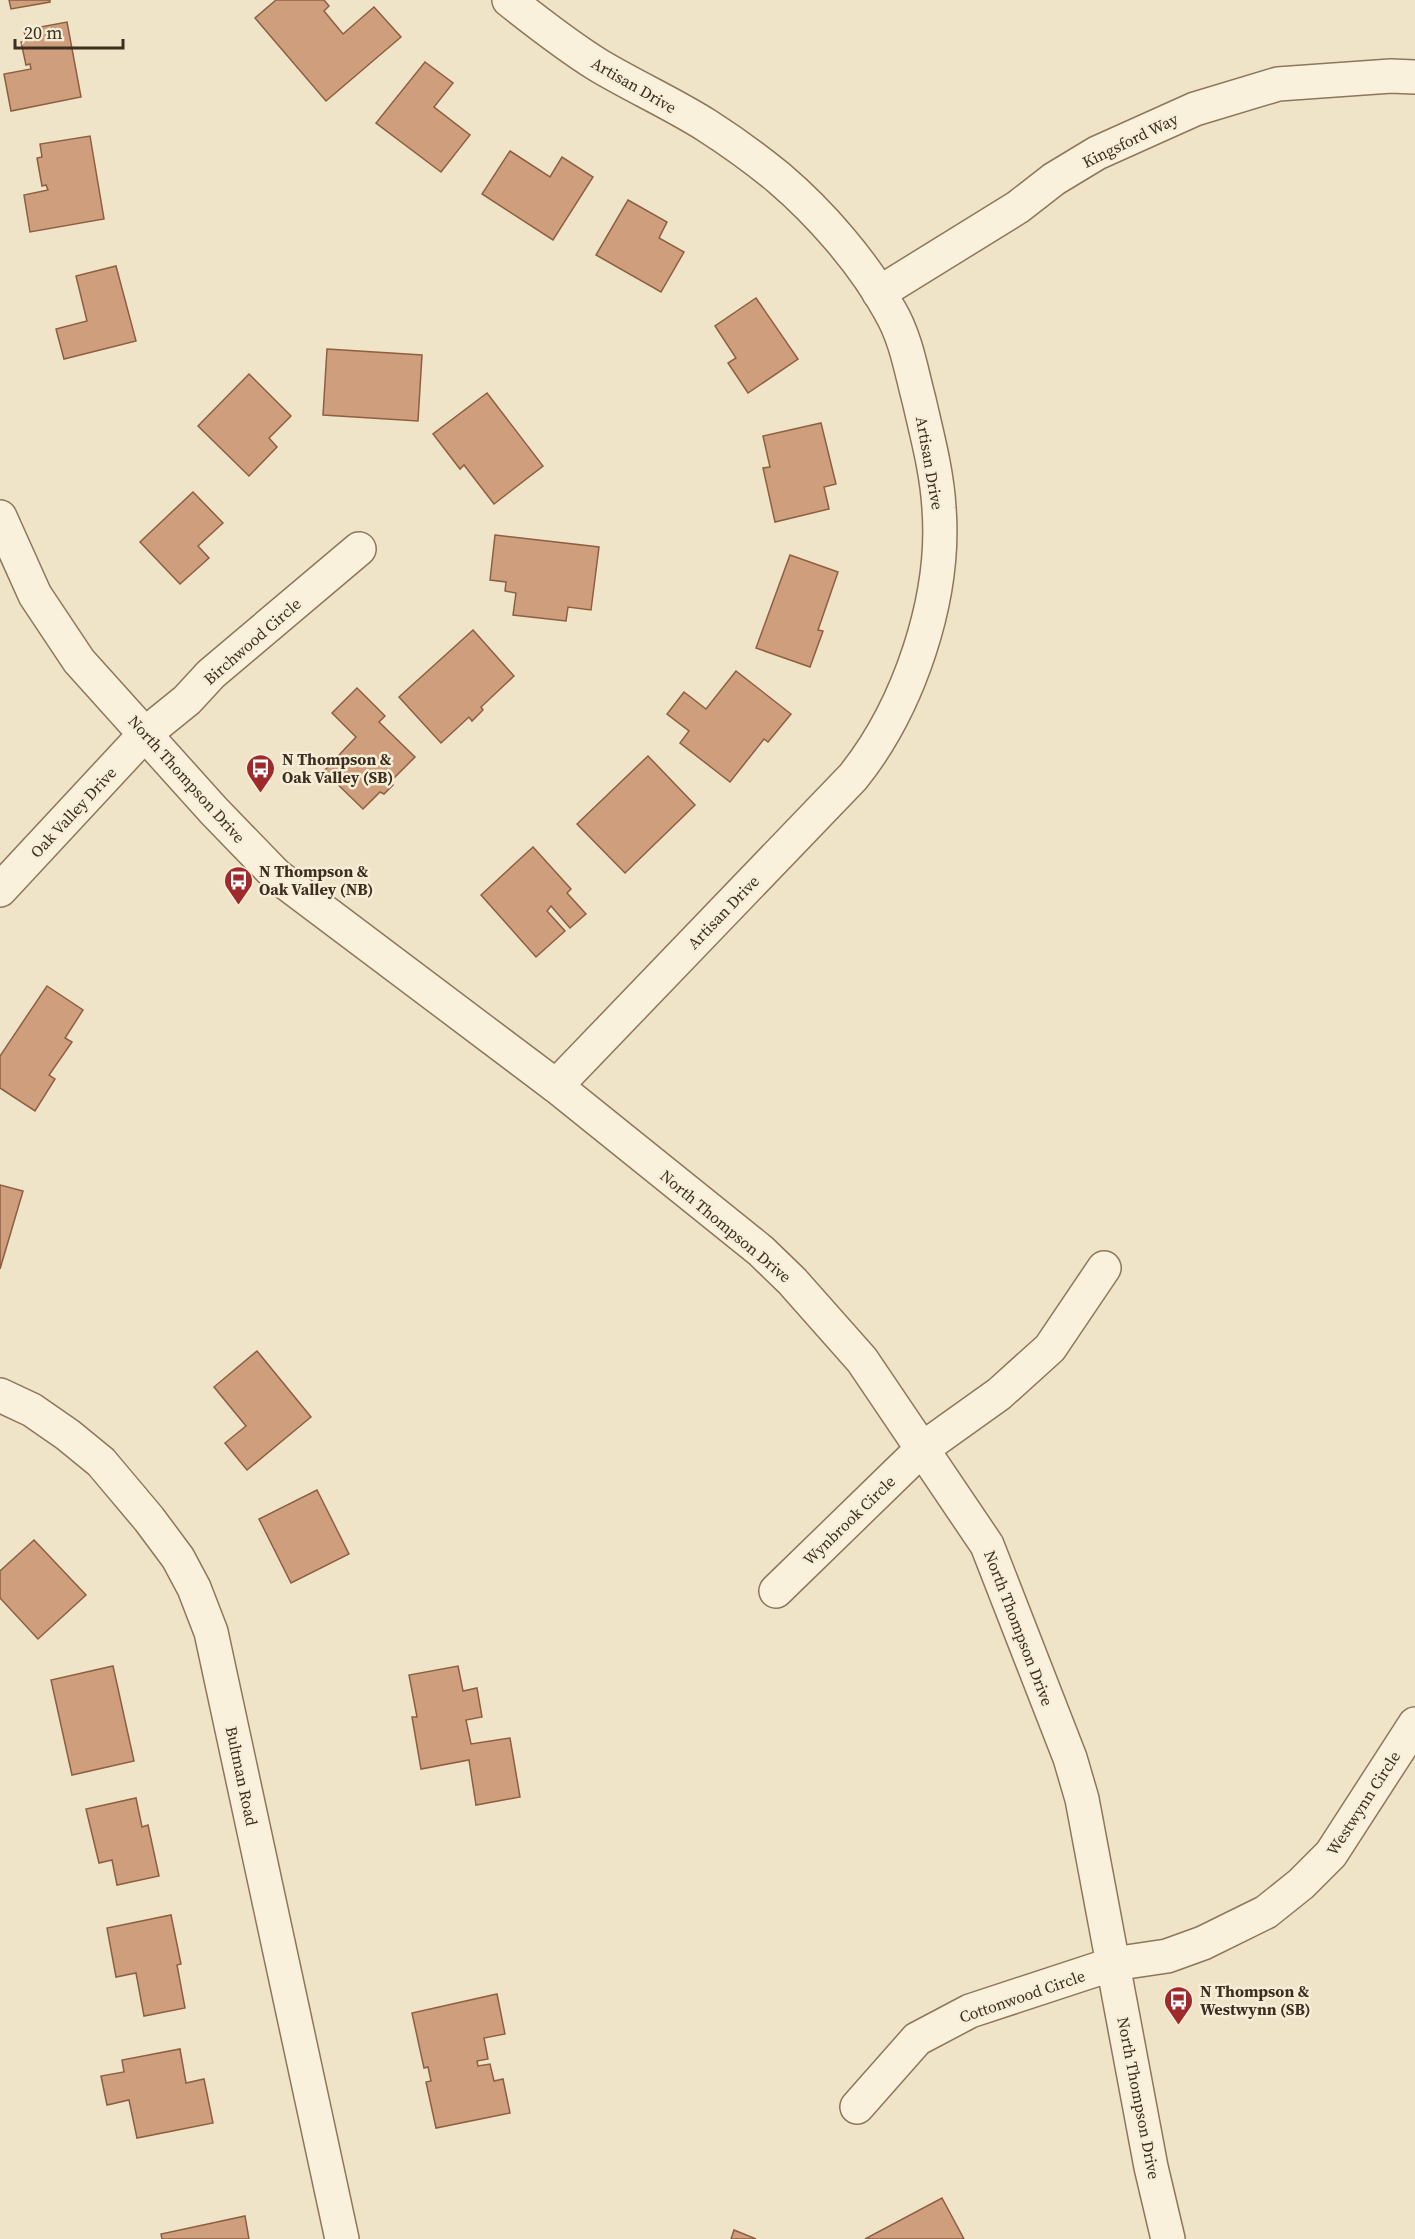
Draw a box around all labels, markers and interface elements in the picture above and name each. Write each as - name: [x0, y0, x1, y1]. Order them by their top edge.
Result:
- scale bar: [15, 12, 123, 50]
- text: 20 m: [24, 20, 62, 45]
- street label: Artisan Drive: [587, 52, 681, 118]
- street label: Kingsford Way: [1078, 107, 1182, 173]
- street label: Artisan Drive: [911, 414, 949, 512]
- street label: Birchwood Circle: [199, 593, 305, 689]
- street label: North Thompson Drive: [124, 710, 250, 848]
- place label: N Thompson & Oak Valley (SB): [282, 748, 393, 788]
- bus stop icon: N Thompson & Oak Valley (SB): [245, 752, 277, 794]
- street label: Oak Valley Drive: [25, 762, 121, 862]
- place label: N Thompson & Oak Valley (NB): [259, 860, 373, 900]
- bus stop icon: N Thompson & Oak Valley (NB): [222, 864, 254, 906]
- street label: Artisan Drive: [682, 870, 764, 954]
- street label: North Thompson Drive: [656, 1165, 796, 1287]
- street label: Wynbrook Circle: [798, 1470, 900, 1570]
- street label: North Thompson Drive: [979, 1547, 1059, 1709]
- street label: Bultman Road: [221, 1724, 263, 1828]
- street label: Westwynn Circle: [1321, 1747, 1405, 1859]
- street label: Cottonwood Circle: [956, 1964, 1088, 2028]
- place label: N Thompson & Westwynn (SB): [1200, 1980, 1311, 2020]
- bus stop icon: N Thompson & Westwynn (SB): [1163, 1984, 1195, 2026]
- street label: North Thompson Drive: [1112, 2015, 1166, 2181]

